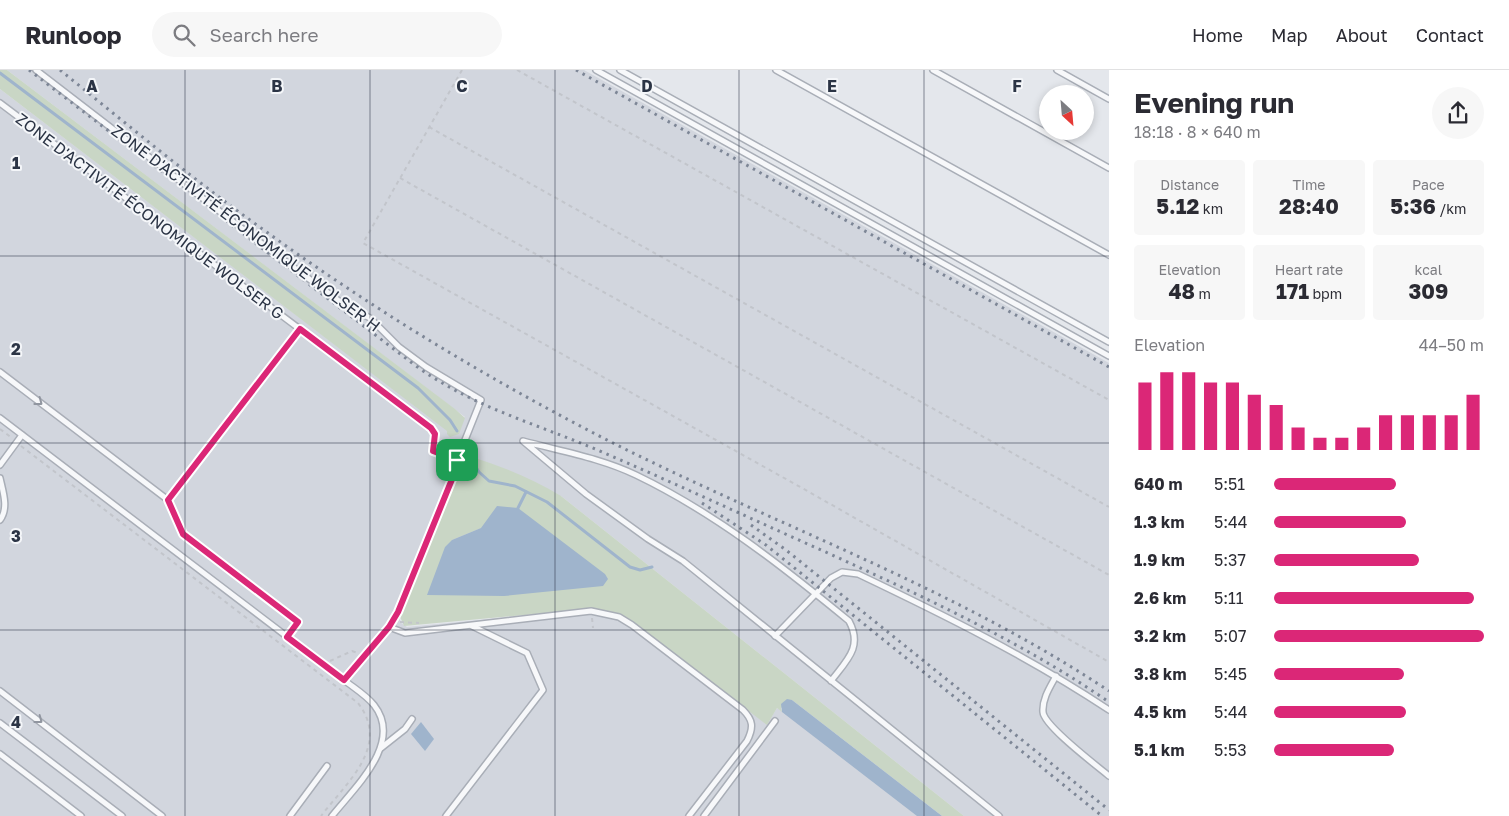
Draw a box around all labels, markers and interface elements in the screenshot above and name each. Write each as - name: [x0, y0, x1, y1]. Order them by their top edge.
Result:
- search box: [152, 12, 502, 57]
- text: Runloop: [25, 20, 122, 49]
- icon: search: [170, 21, 198, 49]
- text: Search here: [210, 23, 318, 46]
- text: Home: [1192, 24, 1243, 46]
- text: Map: [1271, 24, 1308, 46]
- text: About: [1336, 24, 1388, 46]
- text: Contact: [1416, 24, 1484, 46]
- text: A: [86, 76, 98, 96]
- text: B: [271, 76, 283, 96]
- text: C: [456, 76, 468, 96]
- text: D: [641, 76, 653, 96]
- text: E: [827, 76, 837, 96]
- text: F: [1012, 76, 1022, 96]
- north arrow: [1039, 85, 1094, 140]
- map controls: [1039, 85, 1094, 140]
- text: Evening run: [1134, 86, 1294, 119]
- button: share: [1432, 87, 1484, 139]
- street label: ZONE D'ACTIVITÉ ÉCONOMIQUE WOLSER G: [12, 109, 288, 323]
- street label: ZONE D'ACTIVITÉ ÉCONOMIQUE WOLSER H: [108, 120, 384, 336]
- text: 18:18 · 8 × 640 m: [1134, 122, 1261, 142]
- text: 1: [12, 153, 20, 173]
- text: Distance: [1160, 176, 1219, 193]
- text: Time: [1293, 176, 1325, 193]
- text: Pace: [1412, 176, 1445, 193]
- text: 5.12: [1156, 193, 1199, 219]
- text: 28:40: [1279, 193, 1339, 219]
- text: 5:36: [1390, 193, 1436, 219]
- text: km: [1199, 200, 1223, 217]
- text: /km: [1436, 200, 1466, 217]
- text: Elevation: [1159, 261, 1221, 278]
- text: Heart rate: [1275, 261, 1343, 278]
- text: kcal: [1415, 261, 1442, 278]
- text: 48: [1168, 278, 1195, 304]
- text: 171: [1276, 278, 1309, 304]
- text: 309: [1408, 278, 1448, 304]
- text: m: [1195, 285, 1211, 302]
- text: bpm: [1309, 285, 1342, 302]
- text: Elevation: [1134, 335, 1205, 355]
- text: 44–50 m: [1419, 335, 1484, 355]
- text: 2: [11, 339, 21, 359]
- one-way arrow: [33, 396, 43, 405]
- pin: [436, 439, 478, 481]
- icon: arrive: [443, 446, 471, 474]
- text: 640 m: [1134, 474, 1183, 494]
- text: 5:51: [1214, 474, 1245, 494]
- text: 1.3 km: [1134, 512, 1184, 532]
- text: 5:44: [1214, 512, 1248, 532]
- text: 3: [11, 526, 21, 546]
- text: 1.9 km: [1134, 550, 1185, 570]
- text: 5:37: [1214, 550, 1246, 570]
- text: 2.6 km: [1134, 588, 1186, 608]
- text: 5:11: [1214, 588, 1244, 608]
- text: 3.2 km: [1134, 626, 1186, 646]
- text: 5:07: [1214, 626, 1246, 646]
- text: 3.8 km: [1134, 664, 1186, 684]
- text: 5:45: [1214, 664, 1247, 684]
- text: 4.5 km: [1134, 702, 1186, 722]
- text: 5:44: [1214, 702, 1248, 722]
- text: 4: [11, 712, 21, 732]
- one-way arrow: [33, 714, 43, 723]
- text: 5.1 km: [1134, 740, 1184, 760]
- text: 5:53: [1214, 740, 1247, 760]

